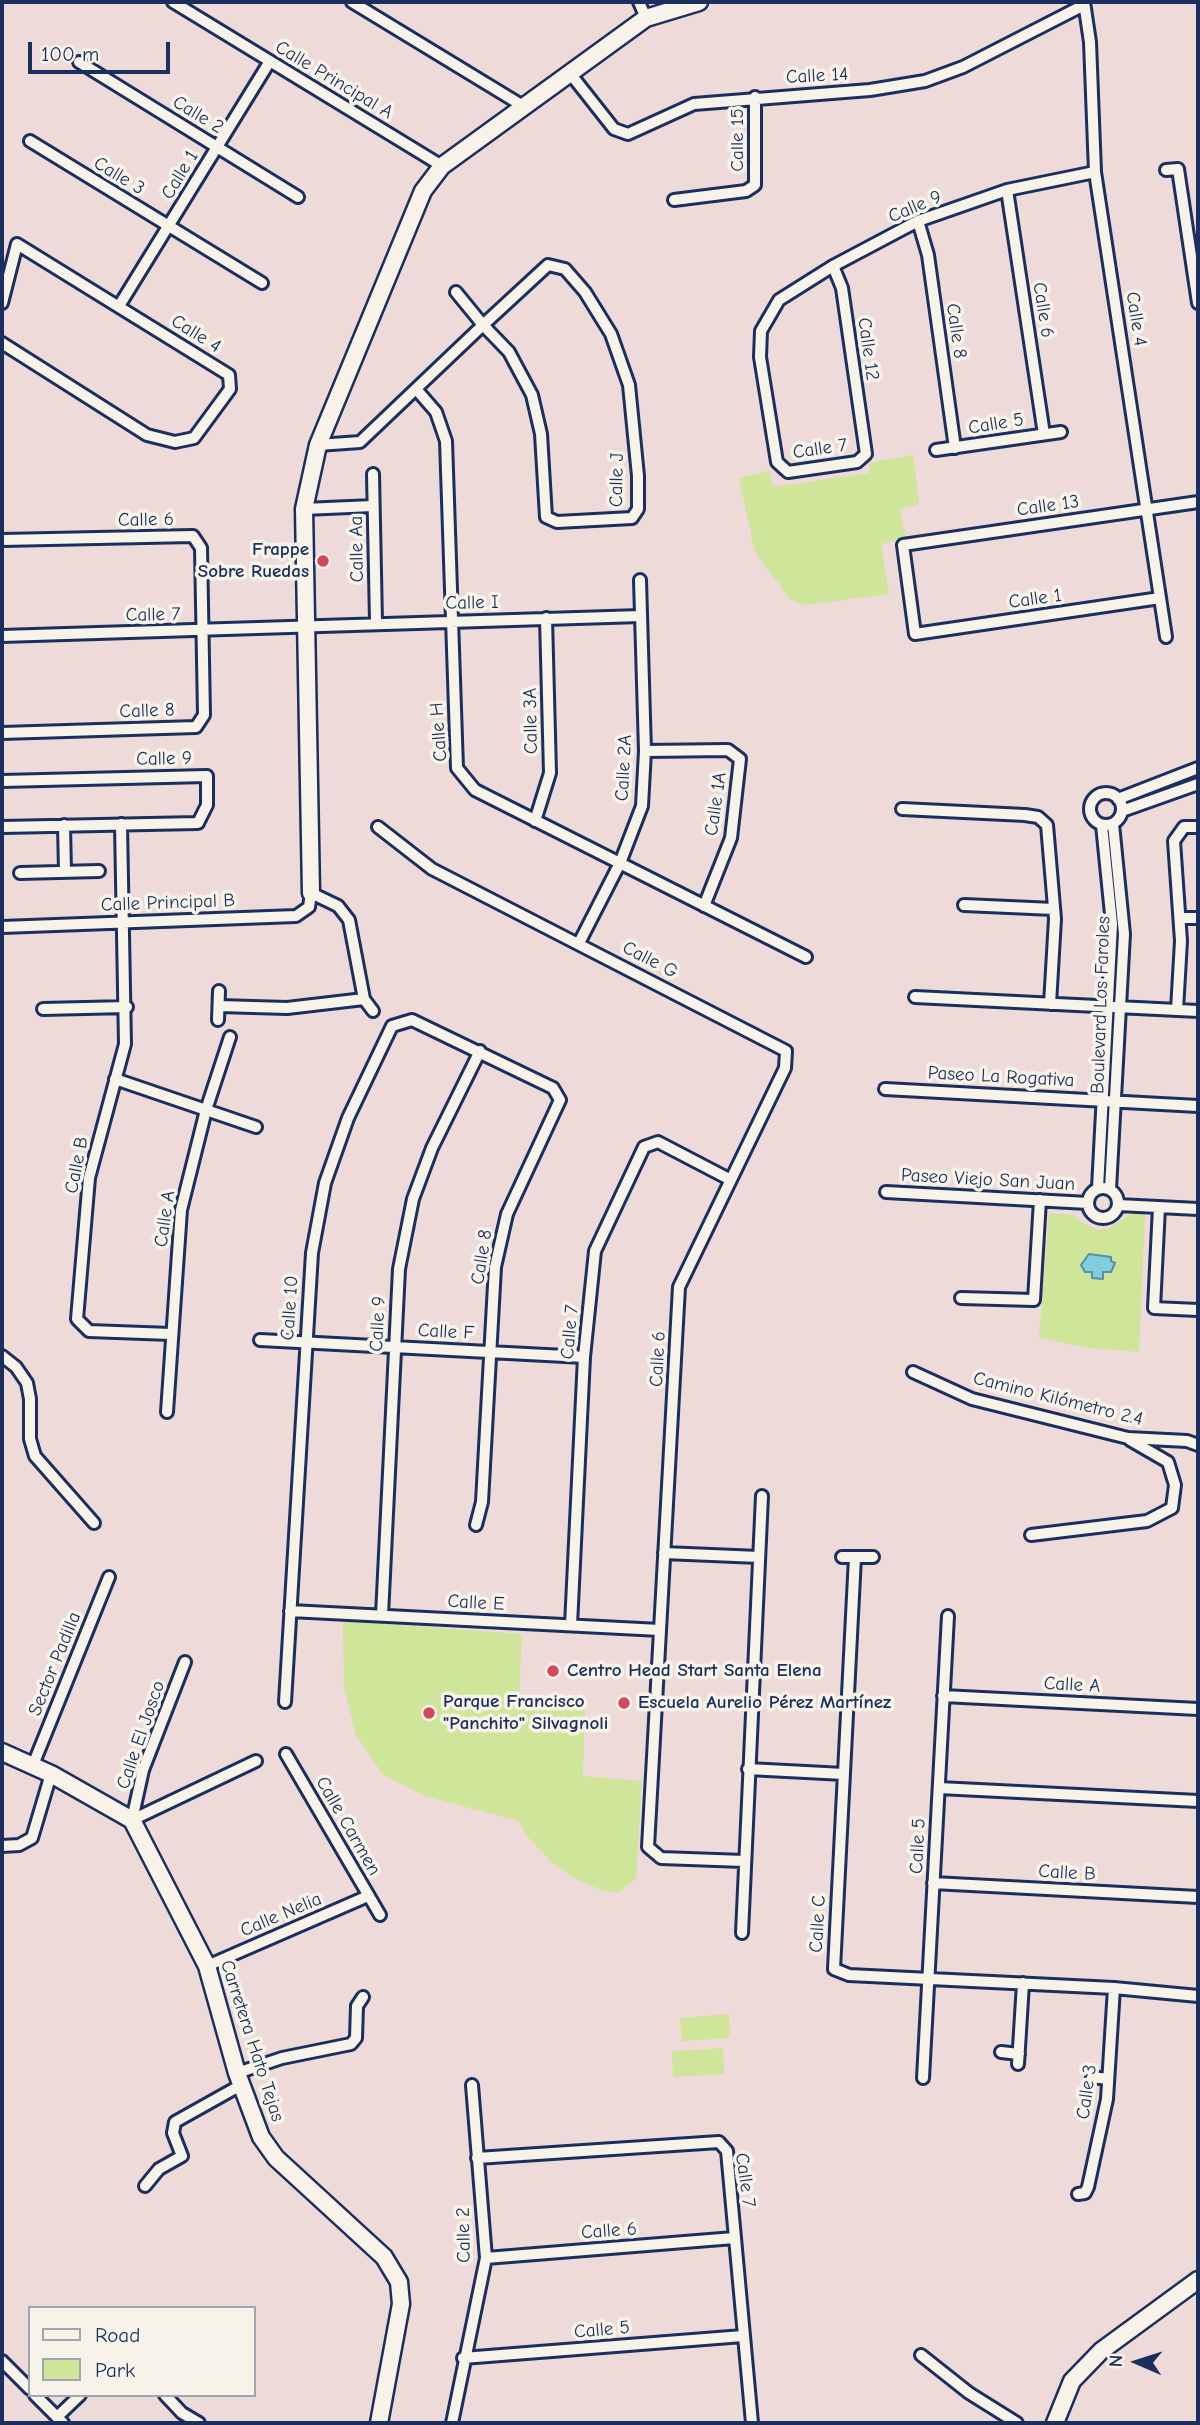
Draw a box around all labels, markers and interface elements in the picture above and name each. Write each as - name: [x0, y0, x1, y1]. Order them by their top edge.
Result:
- scale bar: [32, 28, 173, 72]
- street label: Calle Principal A: [271, 36, 397, 124]
- text: 100 m: [41, 42, 99, 66]
- street label: Calle 14: [785, 63, 849, 89]
- street label: Calle 2: [168, 91, 228, 139]
- street label: Calle 15: [727, 108, 749, 172]
- street label: Calle 1: [157, 146, 203, 204]
- street label: Calle 3: [89, 152, 149, 200]
- street label: Calle 9: [885, 186, 945, 228]
- street label: Calle 6: [1027, 281, 1059, 339]
- street label: Calle 4: [1120, 290, 1152, 348]
- street label: Calle 8: [941, 302, 971, 360]
- street label: Calle 4: [167, 310, 225, 358]
- street label: Calle 12: [852, 316, 884, 382]
- street label: Calle 5: [967, 408, 1025, 440]
- street label: Calle 7: [791, 434, 849, 464]
- street label: Calle J: [605, 453, 629, 507]
- street label: Calle 13: [1015, 490, 1081, 522]
- street label: Calle 6: [118, 508, 174, 532]
- street label: Calle Aa: [345, 516, 369, 582]
- place label: Frappe Sobre Ruedas: [198, 539, 309, 583]
- marker: Frappe Sobre Ruedas: [315, 553, 331, 569]
- street label: Calle 1: [1007, 584, 1063, 614]
- street label: Calle I: [445, 591, 499, 615]
- street label: Calle 7: [125, 603, 181, 627]
- street label: Calle 3A: [519, 688, 543, 754]
- street label: Calle 8: [119, 699, 175, 723]
- street label: Calle H: [426, 702, 452, 762]
- street label: Calle 2A: [611, 734, 637, 802]
- street label: Calle 9: [136, 747, 192, 771]
- street label: Calle 1A: [700, 771, 732, 837]
- street label: Calle Principal B: [100, 889, 236, 917]
- street label: Boulevard Los Faroles: [1087, 916, 1115, 1094]
- street label: Calle G: [618, 936, 682, 984]
- street label: Paseo La Rogativa: [927, 1062, 1075, 1092]
- street label: Calle B: [60, 1135, 94, 1195]
- street label: Paseo Viejo San Juan: [900, 1164, 1076, 1196]
- street label: Calle A: [150, 1189, 180, 1249]
- street label: Calle 8: [466, 1228, 498, 1286]
- street label: Calle 10: [276, 1275, 304, 1341]
- street label: Calle 9: [365, 1296, 391, 1352]
- street label: Calle 7: [556, 1304, 584, 1360]
- street label: Calle F: [417, 1319, 475, 1345]
- street label: Calle 6: [645, 1330, 671, 1388]
- street label: Camino Kilómetro 2.4: [971, 1367, 1145, 1431]
- street label: Calle E: [447, 1590, 505, 1616]
- street label: Sector Padilla: [24, 1609, 86, 1719]
- place label: Centro Head Start Santa Elena: [567, 1660, 822, 1682]
- marker: Centro Head Start Santa Elena: [545, 1663, 561, 1679]
- street label: Calle A: [1043, 1672, 1101, 1698]
- street label: Calle El Josco: [112, 1678, 170, 1792]
- place label: Parque Francisco "Panchito" Silvagnoli: [443, 1691, 608, 1735]
- place label: Escuela Aurelio Pérez Martínez: [638, 1692, 891, 1714]
- marker: Escuela Aurelio Pérez Martínez: [616, 1695, 632, 1711]
- marker: Parque Francisco "Panchito" Silvagnoli: [421, 1705, 437, 1721]
- street label: Calle Carmen: [311, 1772, 385, 1880]
- street label: Calle 5: [905, 1817, 931, 1875]
- street label: Calle B: [1038, 1860, 1096, 1886]
- street label: Calle Nelia: [237, 1888, 325, 1942]
- street label: Calle C: [805, 1895, 831, 1953]
- street label: Carretera Hato Tejas: [215, 1957, 289, 2125]
- street label: Calle 3: [1072, 2063, 1102, 2121]
- street label: Calle 7: [730, 2151, 760, 2209]
- street label: Calle 2: [452, 2207, 476, 2263]
- street label: Calle 6: [580, 2218, 638, 2244]
- legend: [28, 2306, 256, 2397]
- street label: Calle 5: [573, 2316, 631, 2344]
- text: Road: [95, 2323, 140, 2347]
- north arrow: [1102, 2327, 1172, 2397]
- text: N: [1105, 2354, 1127, 2368]
- text: Park: [95, 2358, 135, 2382]

